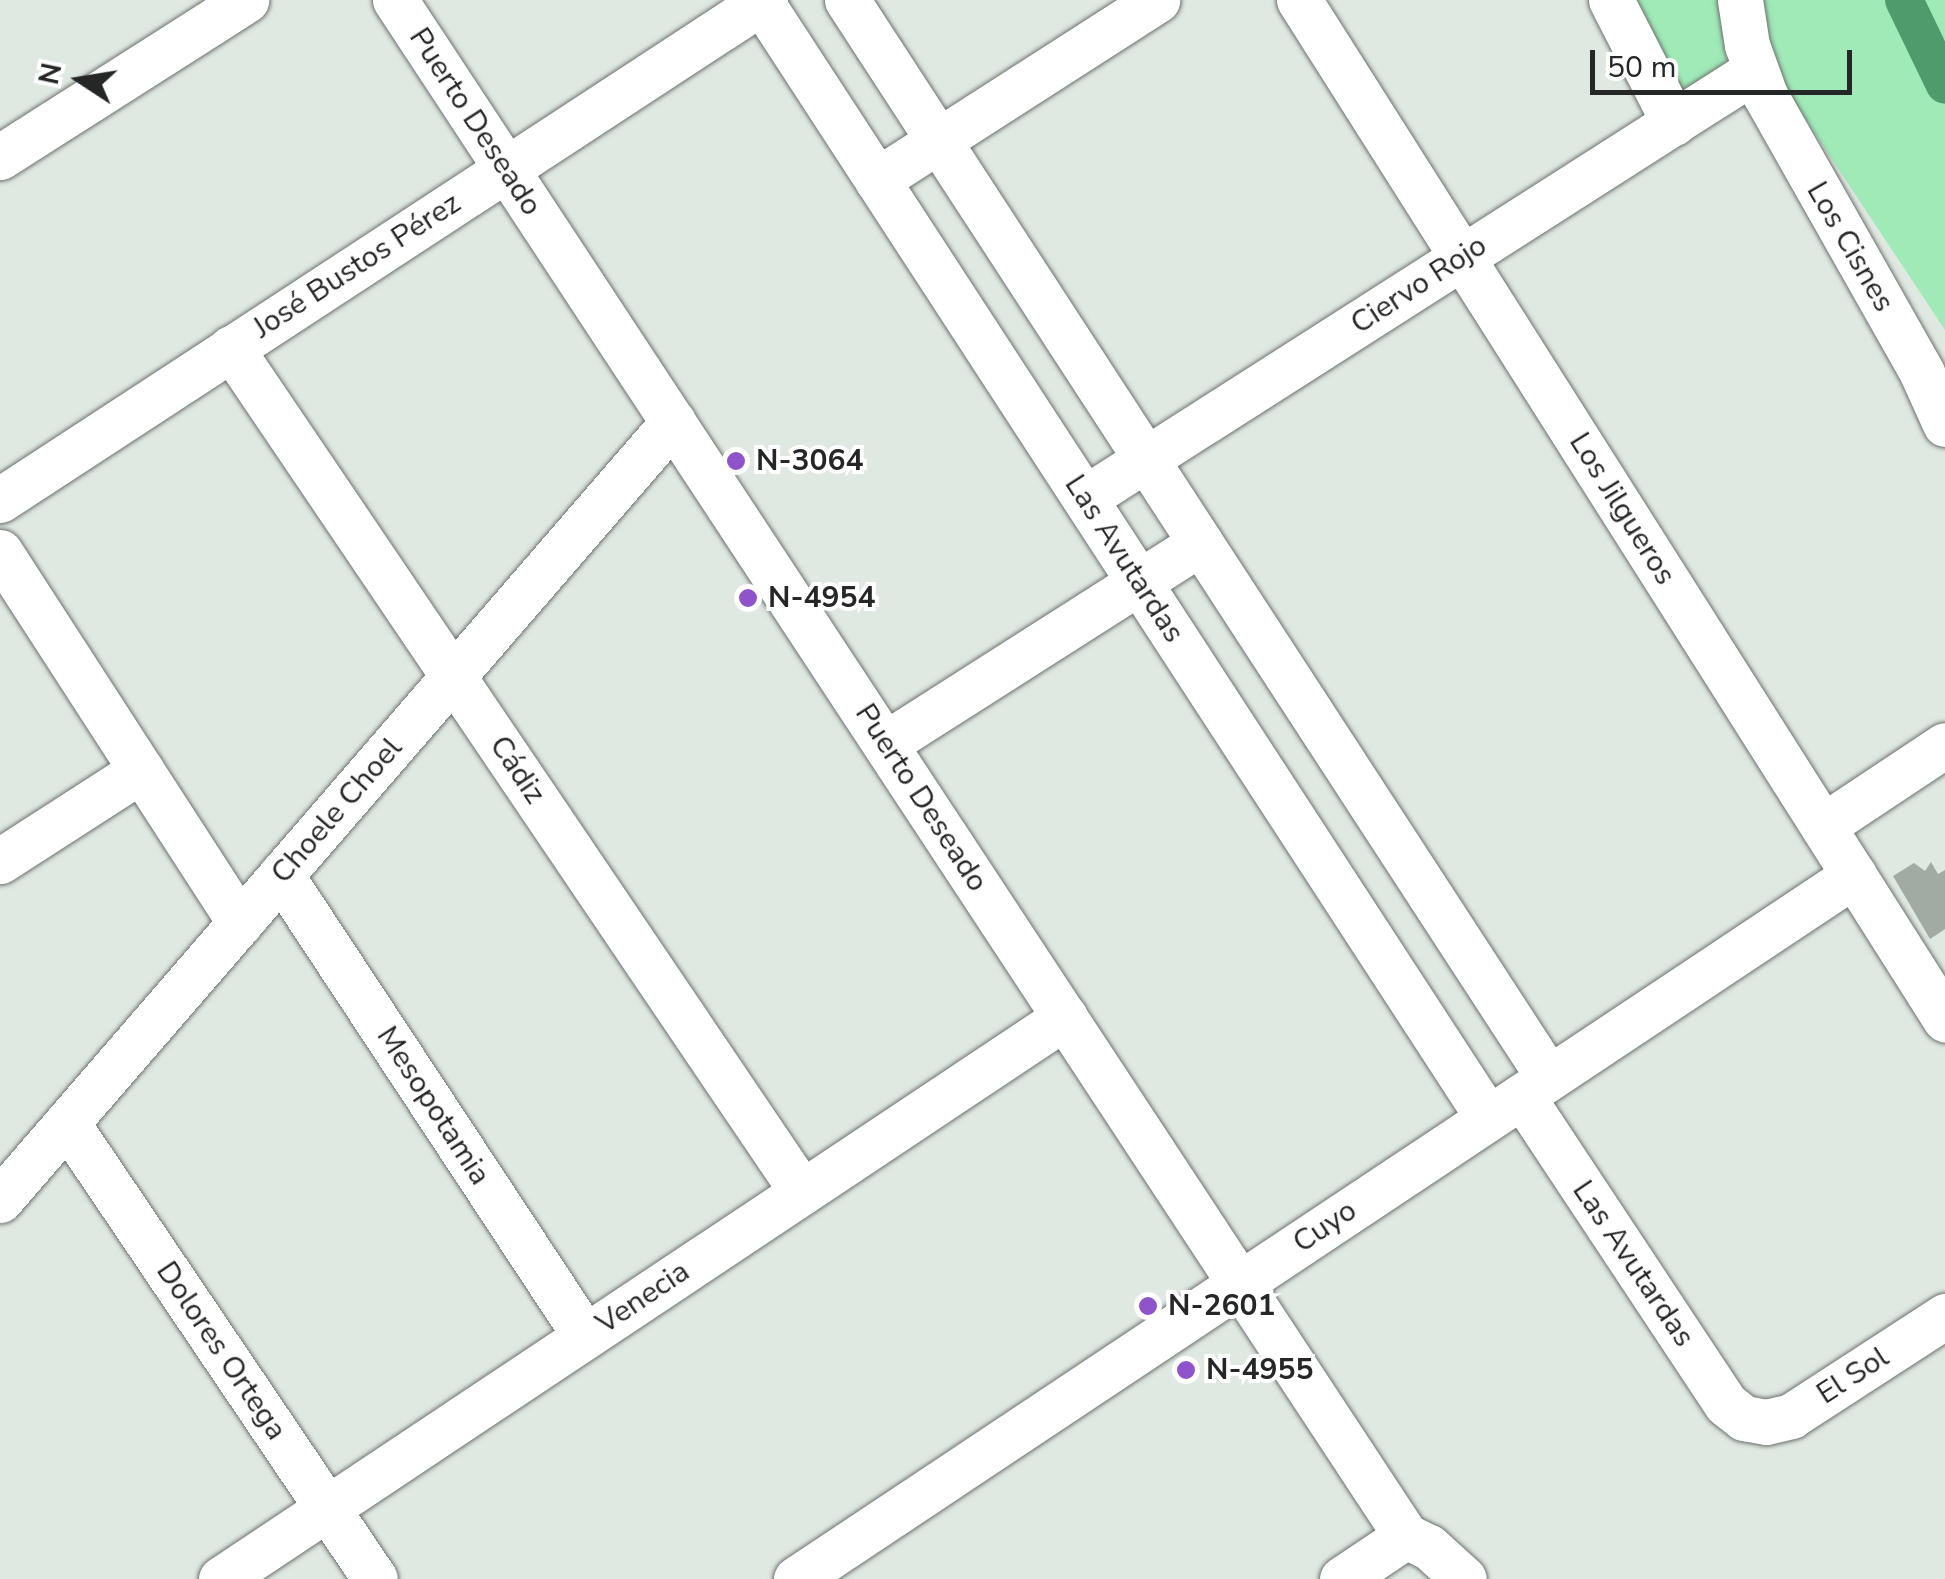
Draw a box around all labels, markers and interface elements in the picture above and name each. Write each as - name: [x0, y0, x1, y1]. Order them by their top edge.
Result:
- street label: Puerto Deseado: [401, 21, 549, 223]
- north arrow: [30, 30, 130, 130]
- scale bar: [1595, 30, 1858, 92]
- text: 50 m: [1607, 47, 1676, 88]
- text: N: [30, 60, 71, 88]
- street label: Los Cisnes: [1798, 176, 1902, 318]
- street label: José Bustos Pérez: [247, 186, 467, 346]
- street label: Ciervo Rojo: [1344, 228, 1494, 342]
- street label: Los Jilgueros: [1561, 426, 1683, 592]
- place label: N-3064: [756, 443, 863, 479]
- marker: N-3064: [725, 450, 747, 472]
- street label: Las Avutardas: [1056, 468, 1192, 650]
- place label: N-4954: [768, 580, 875, 616]
- marker: N-4954: [737, 587, 759, 609]
- street label: Puerto Deseado: [847, 697, 995, 899]
- street label: Cádiz: [481, 729, 553, 811]
- street label: Choele Choel: [264, 731, 410, 891]
- street label: Mesopotamia: [368, 1020, 498, 1192]
- street label: Las Avutardas: [1564, 1174, 1702, 1354]
- street label: Cuyo: [1287, 1193, 1363, 1261]
- street label: Venecia: [590, 1254, 696, 1342]
- street label: Dolores Ortega: [148, 1255, 294, 1447]
- place label: N-2601: [1168, 1288, 1275, 1324]
- marker: N-2601: [1137, 1295, 1159, 1317]
- street label: El Sol: [1810, 1340, 1896, 1412]
- place label: N-4955: [1206, 1352, 1313, 1388]
- marker: N-4955: [1175, 1359, 1197, 1381]

